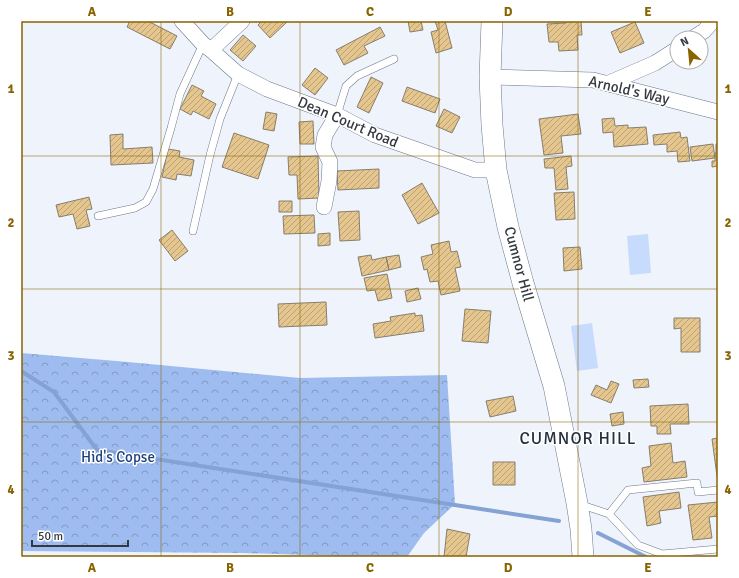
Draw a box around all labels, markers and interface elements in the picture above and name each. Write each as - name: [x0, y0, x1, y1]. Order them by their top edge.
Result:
- text: A: [88, 4, 97, 20]
- text: B: [226, 4, 234, 20]
- text: C: [366, 4, 374, 20]
- text: D: [504, 4, 513, 20]
- text: E: [644, 4, 652, 20]
- north arrow: [669, 30, 709, 70]
- text: N: [678, 34, 691, 49]
- street label: Arnold's Way: [587, 72, 671, 108]
- text: 1: [7, 81, 15, 97]
- text: 1: [724, 81, 732, 97]
- street label: Dean Court Road: [295, 93, 401, 151]
- text: 2: [7, 215, 15, 231]
- text: 2: [724, 215, 732, 231]
- street label: Cumnor Hill: [500, 225, 538, 303]
- text: 3: [7, 348, 15, 364]
- text: 3: [724, 348, 732, 364]
- district label: CUMNOR HILL: [520, 428, 636, 449]
- park label: Hid's Copse: [81, 448, 155, 466]
- text: 4: [7, 482, 15, 498]
- text: 4: [724, 482, 732, 498]
- scale bar: [32, 522, 128, 548]
- text: 50 m: [38, 529, 63, 544]
- text: A: [88, 560, 97, 576]
- text: B: [226, 560, 234, 576]
- text: C: [366, 560, 374, 576]
- text: D: [504, 560, 513, 576]
- text: E: [644, 560, 652, 576]

